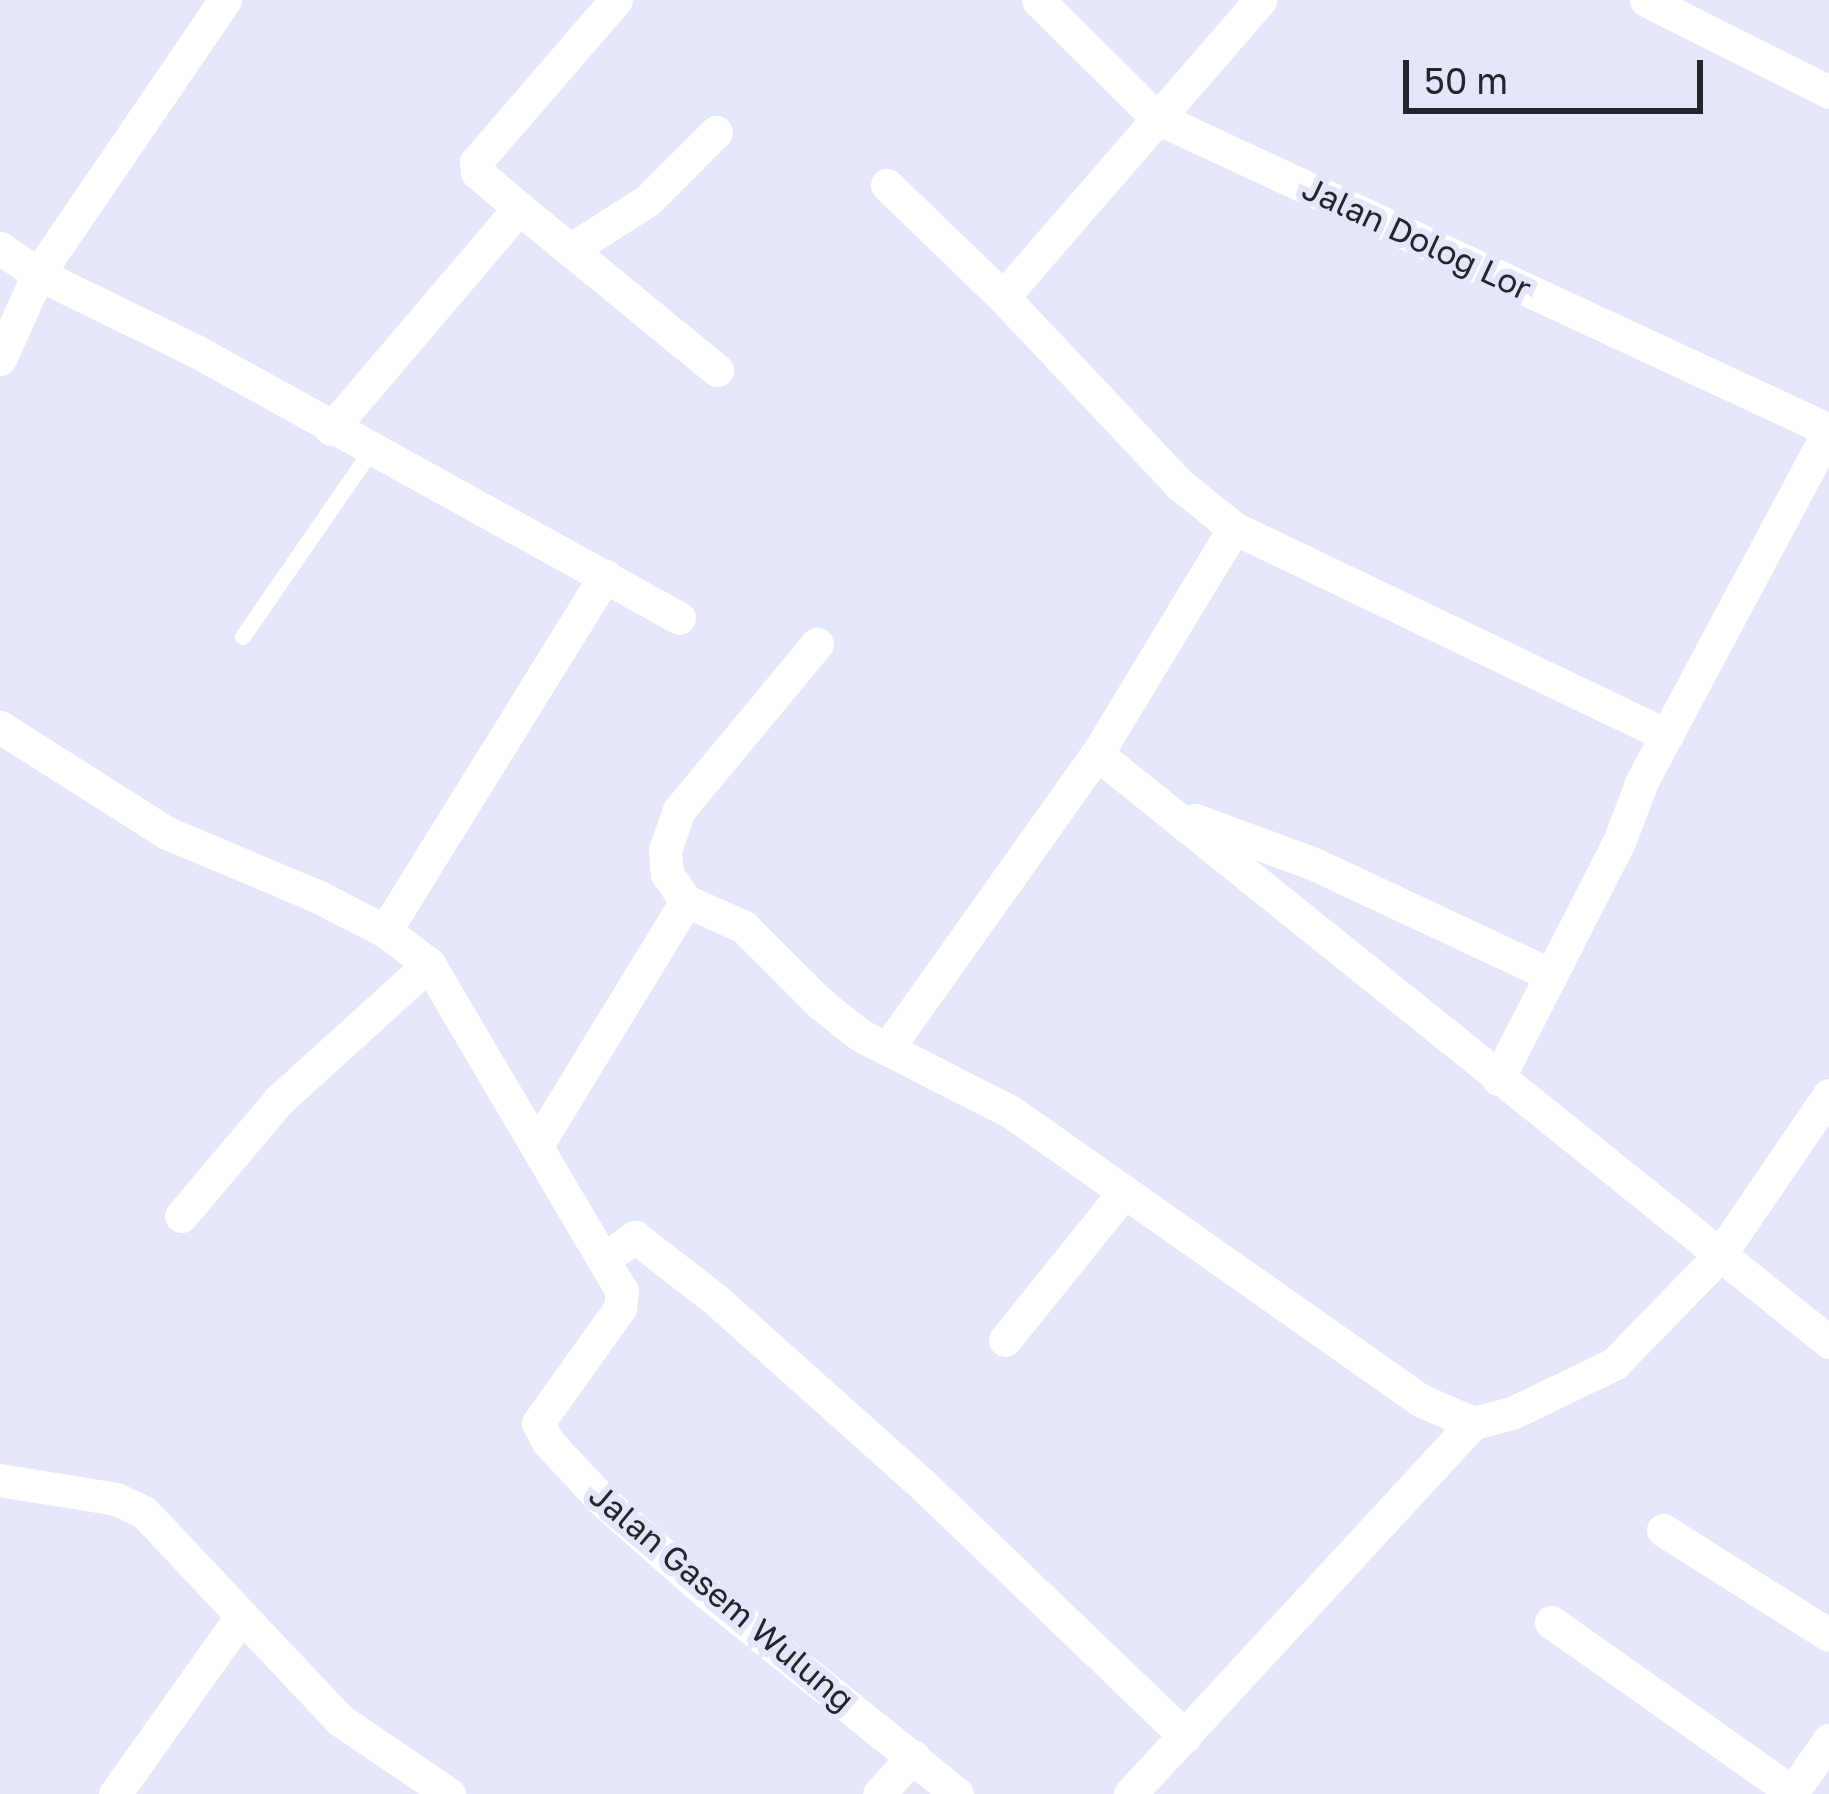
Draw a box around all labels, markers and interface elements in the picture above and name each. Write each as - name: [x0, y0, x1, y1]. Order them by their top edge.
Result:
- scale bar: [1409, 36, 1709, 110]
- text: 50 m: [1424, 59, 1508, 102]
- street label: Jalan Dolog Lor: [1297, 168, 1537, 308]
- street label: Jalan Gasem Wulung: [582, 1475, 862, 1719]

